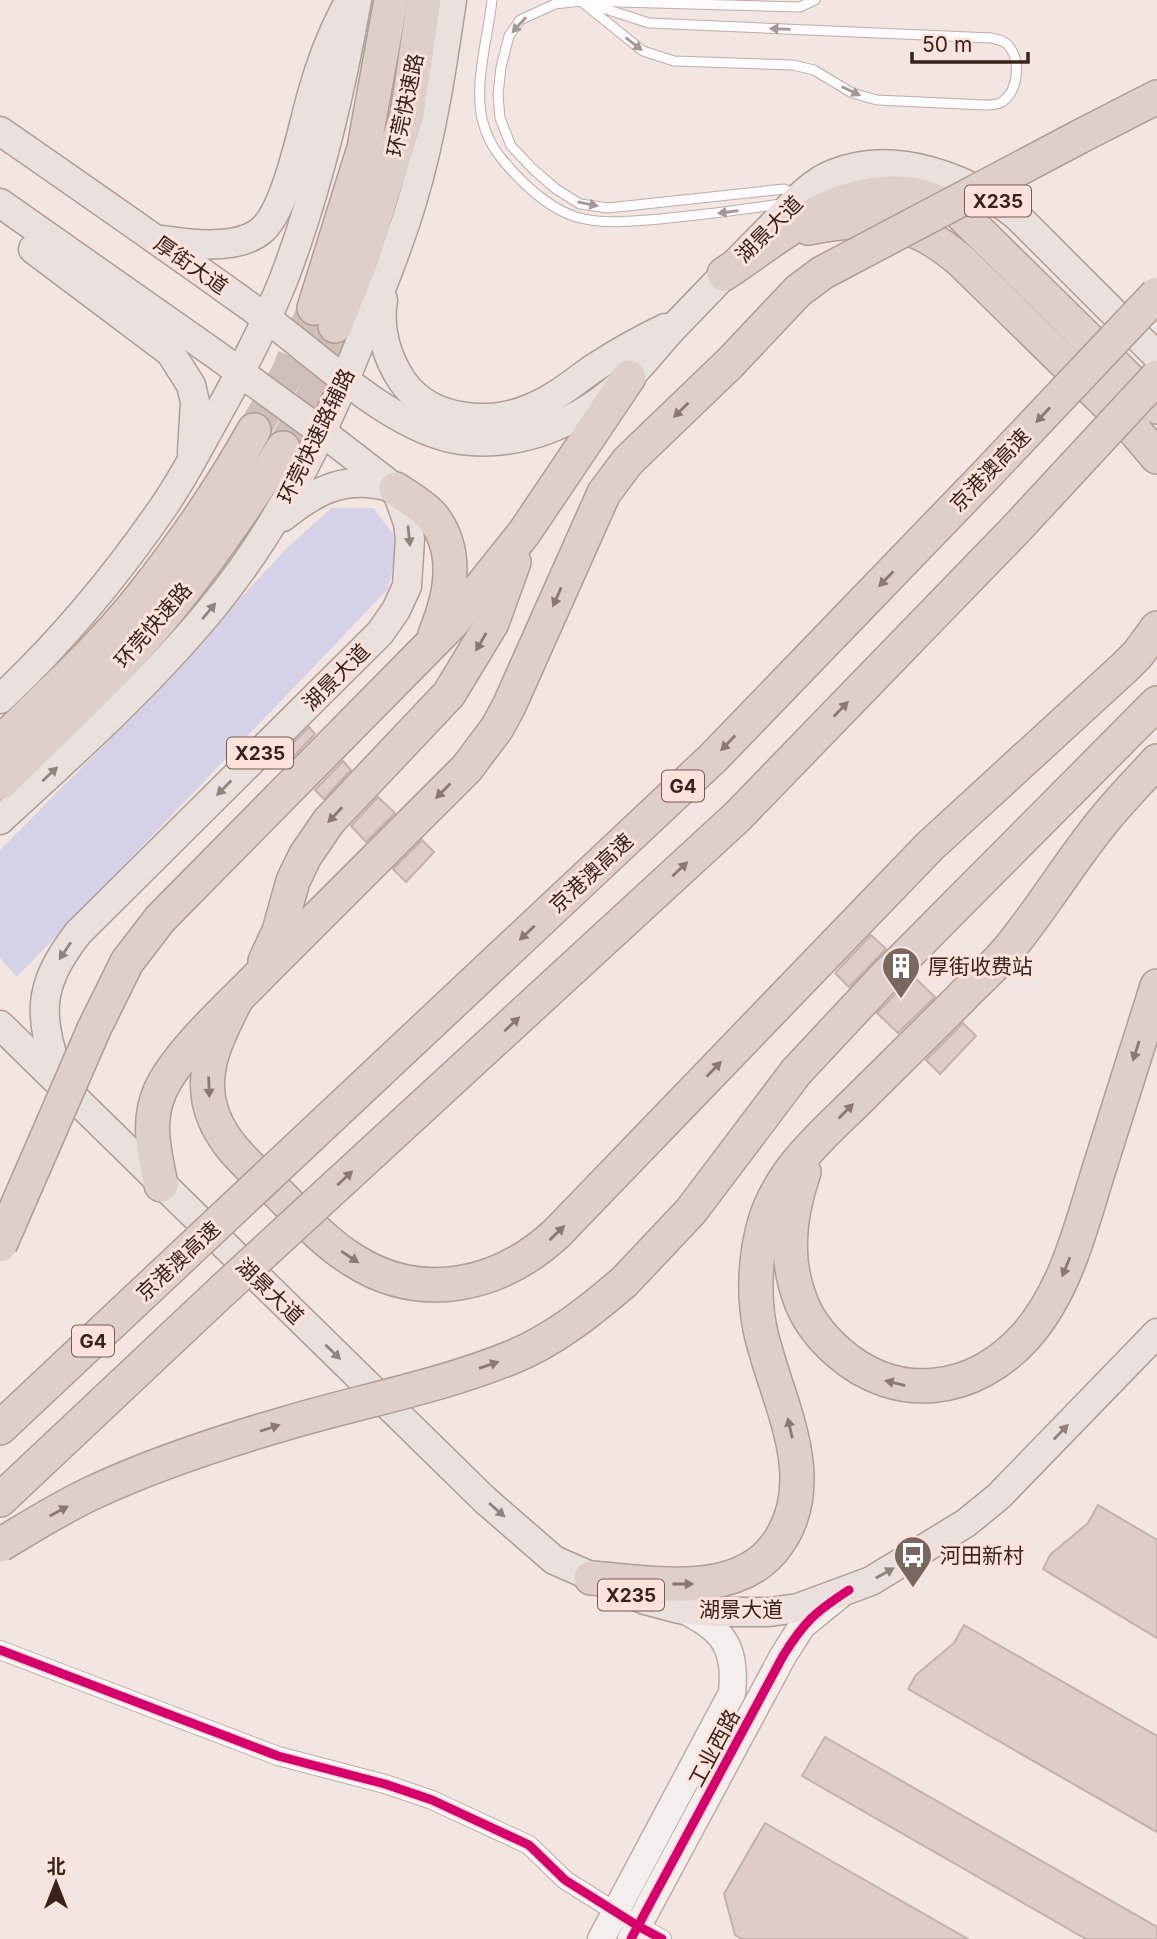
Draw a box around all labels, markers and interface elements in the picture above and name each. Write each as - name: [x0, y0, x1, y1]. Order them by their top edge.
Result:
- one-way arrow: [511, 16, 527, 34]
- scale bar: [912, 21, 1028, 65]
- one-way arrow: [769, 24, 791, 35]
- text: 50 m: [922, 32, 972, 57]
- one-way arrow: [625, 37, 643, 51]
- street label: 环莞快速路: [382, 51, 428, 159]
- one-way arrow: [841, 85, 861, 96]
- road number: X235: [965, 186, 1031, 216]
- street label: 湖景大道: [730, 190, 808, 268]
- one-way arrow: [577, 199, 599, 210]
- one-way arrow: [716, 207, 738, 218]
- street label: 厚街大道: [149, 231, 233, 299]
- street label: 环莞快速路辅路: [273, 364, 359, 508]
- one-way arrow: [673, 402, 690, 418]
- one-way arrow: [1035, 406, 1051, 423]
- street label: 京港澳高速: [945, 424, 1035, 516]
- one-way arrow: [404, 525, 415, 547]
- one-way arrow: [878, 570, 894, 587]
- street label: 环莞快速路: [109, 577, 197, 673]
- one-way arrow: [551, 587, 563, 607]
- one-way arrow: [201, 603, 216, 620]
- one-way arrow: [475, 632, 487, 652]
- street label: 湖景大道: [297, 638, 375, 716]
- one-way arrow: [833, 701, 850, 718]
- one-way arrow: [720, 734, 736, 751]
- road number: X235: [227, 738, 293, 768]
- one-way arrow: [41, 766, 58, 782]
- road number: G4: [662, 771, 704, 802]
- one-way arrow: [216, 780, 233, 796]
- one-way arrow: [435, 783, 452, 799]
- one-way arrow: [327, 806, 343, 824]
- street label: 京港澳高速: [544, 828, 638, 918]
- one-way arrow: [671, 862, 688, 878]
- one-way arrow: [518, 925, 536, 941]
- one-way arrow: [58, 942, 72, 960]
- building icon: 厚街收费站: [880, 945, 922, 1000]
- place label: 厚街收费站: [928, 954, 1033, 979]
- one-way arrow: [503, 1016, 520, 1032]
- one-way arrow: [1131, 1040, 1141, 1061]
- one-way arrow: [706, 1061, 722, 1078]
- one-way arrow: [203, 1076, 214, 1098]
- one-way arrow: [837, 1104, 854, 1120]
- one-way arrow: [336, 1170, 353, 1186]
- street label: 京港澳高速: [131, 1216, 225, 1306]
- one-way arrow: [548, 1226, 565, 1242]
- one-way arrow: [340, 1250, 359, 1263]
- street label: 湖景大道: [231, 1253, 309, 1329]
- one-way arrow: [1061, 1257, 1072, 1278]
- road number: G4: [72, 1326, 114, 1357]
- one-way arrow: [325, 1344, 342, 1361]
- one-way arrow: [479, 1359, 500, 1370]
- one-way arrow: [883, 1377, 905, 1388]
- one-way arrow: [784, 1417, 795, 1439]
- one-way arrow: [260, 1422, 281, 1433]
- one-way arrow: [1053, 1424, 1069, 1441]
- one-way arrow: [488, 1502, 506, 1518]
- one-way arrow: [49, 1505, 69, 1516]
- bus stop icon: 河田新村: [892, 1534, 934, 1589]
- place label: 河田新村: [940, 1543, 1024, 1568]
- one-way arrow: [875, 1567, 894, 1579]
- one-way arrow: [672, 1578, 694, 1590]
- road number: X235: [598, 1580, 664, 1610]
- street label: 湖景大道: [699, 1597, 783, 1622]
- street label: 工业西路: [683, 1705, 745, 1791]
- north arrow: [21, 1848, 91, 1918]
- text: 北: [46, 1855, 66, 1878]

